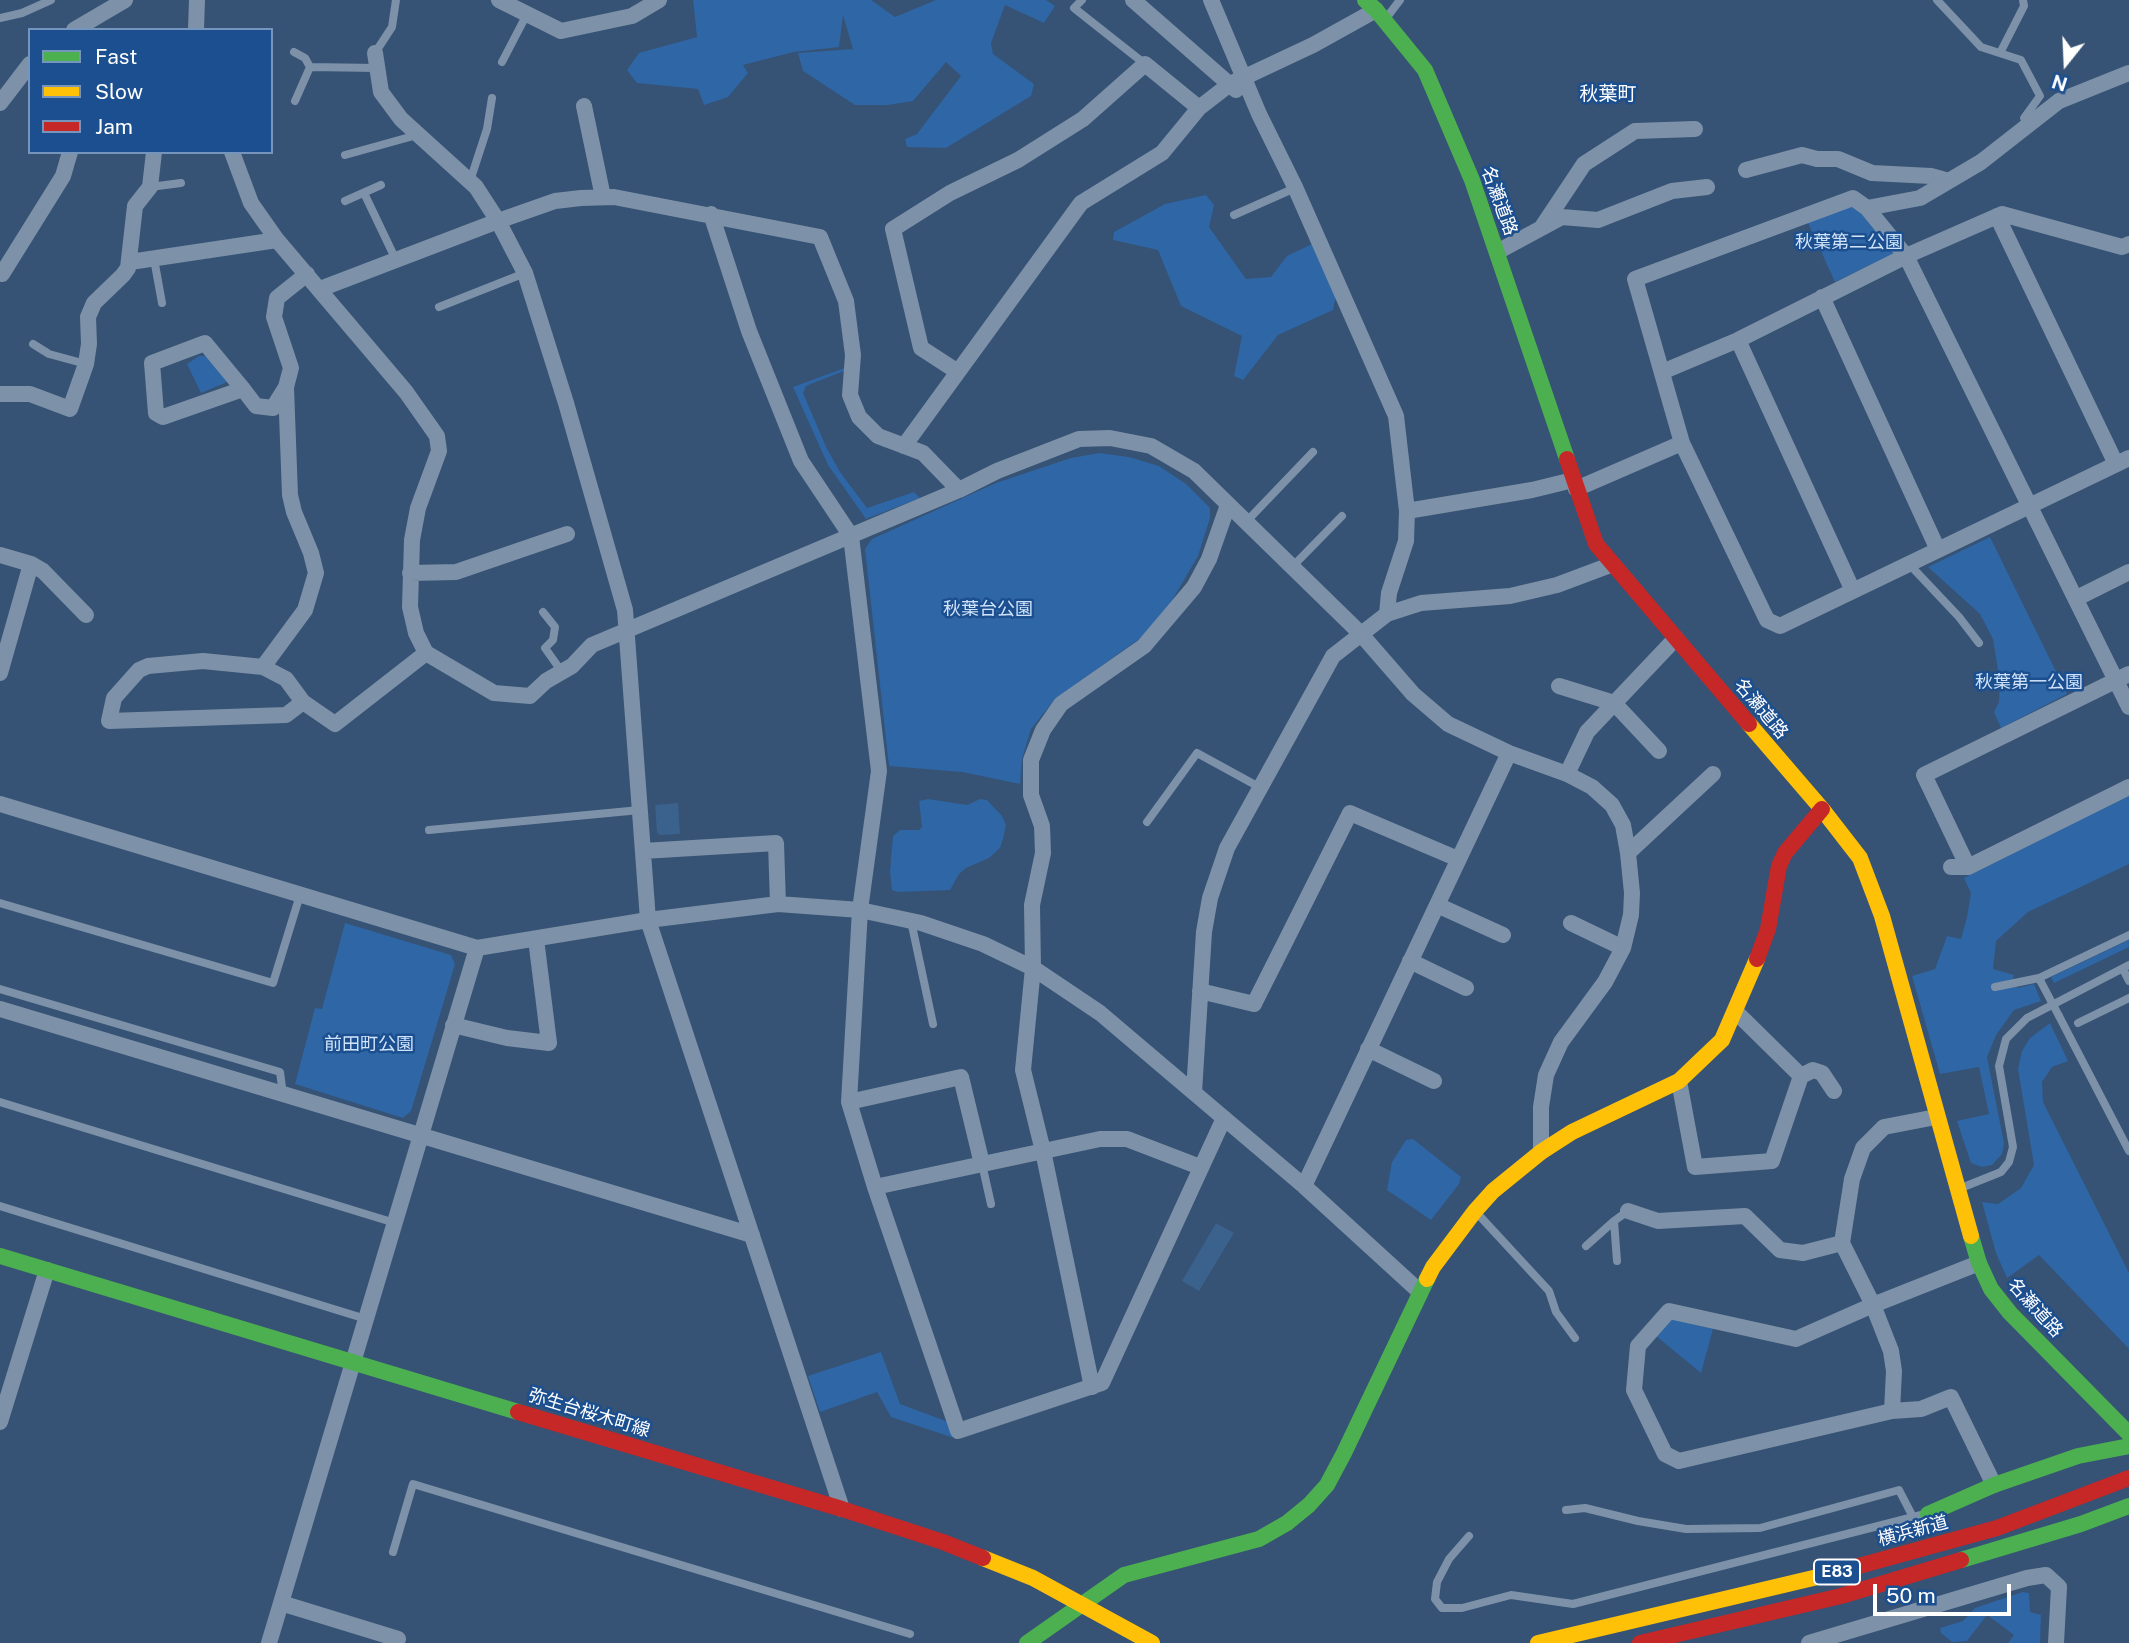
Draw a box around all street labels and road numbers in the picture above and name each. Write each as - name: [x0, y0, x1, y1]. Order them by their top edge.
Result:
- street label: 名瀬道路: [1477, 163, 1521, 239]
- street label: 名瀬道路: [1730, 674, 1792, 744]
- street label: 名瀬道路: [2003, 1274, 2067, 1342]
- street label: 弥生台桜木町線: [526, 1384, 652, 1442]
- street label: 横浜新道: [1875, 1511, 1951, 1551]
- road number: E83: [1814, 1560, 1860, 1584]

